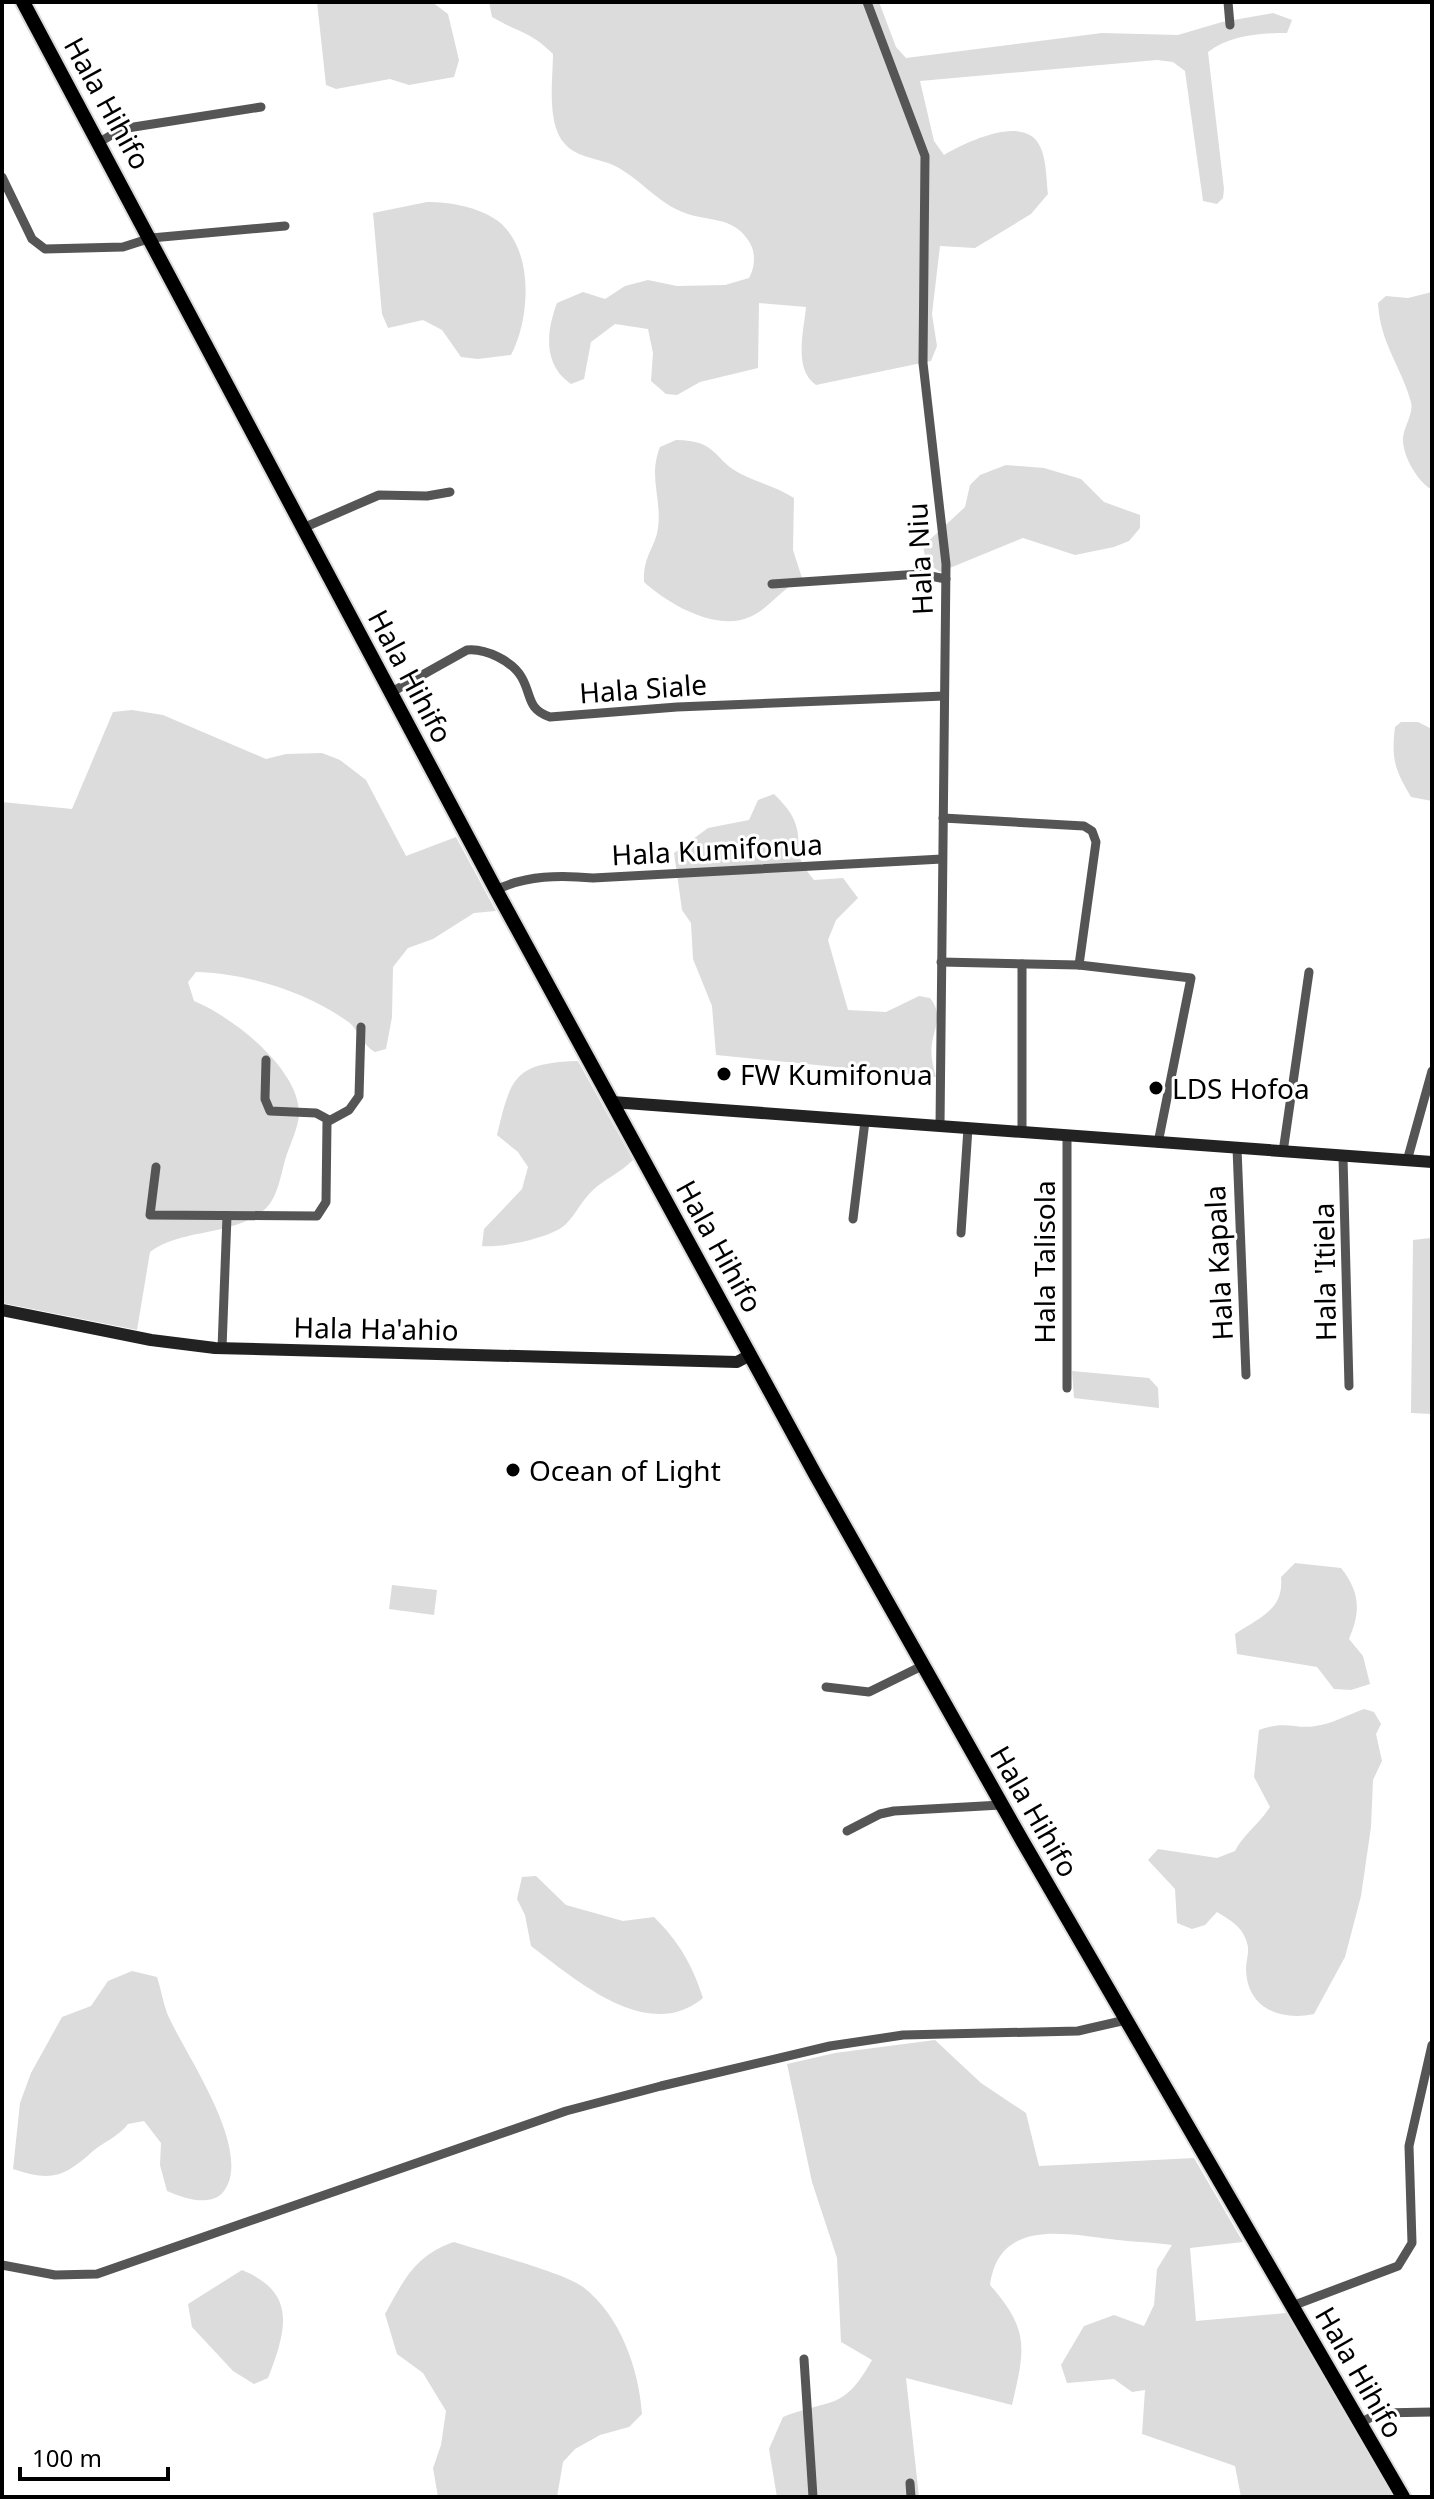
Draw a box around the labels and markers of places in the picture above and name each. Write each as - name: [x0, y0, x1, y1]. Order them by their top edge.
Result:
- place label: FW Kumifonua: [740, 1055, 933, 1093]
- marker: FW Kumifonua: [715, 1065, 733, 1083]
- place label: LDS Hofoa: [1172, 1069, 1310, 1107]
- marker: LDS Hofoa: [1147, 1079, 1165, 1097]
- place label: Ocean of Light: [529, 1451, 721, 1489]
- marker: Ocean of Light: [504, 1461, 522, 1479]

